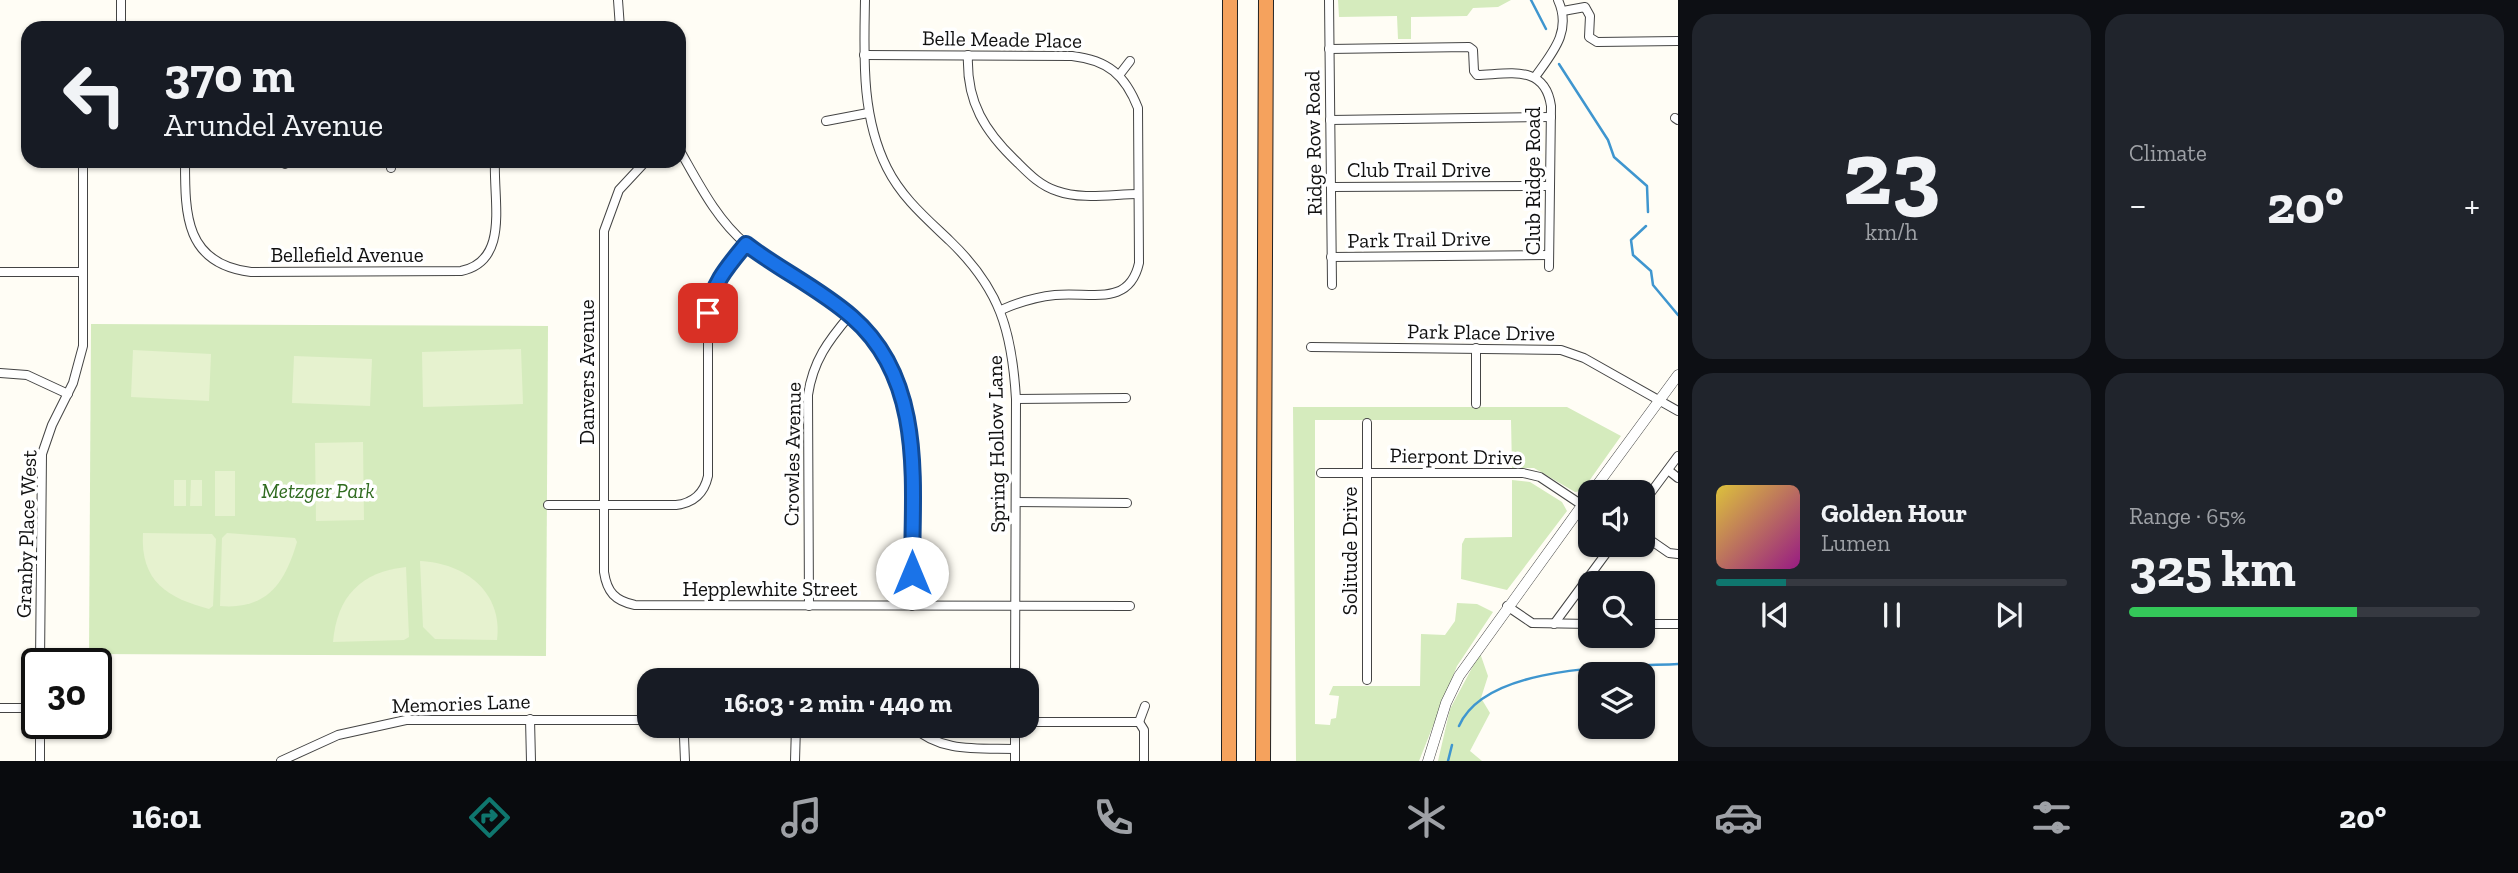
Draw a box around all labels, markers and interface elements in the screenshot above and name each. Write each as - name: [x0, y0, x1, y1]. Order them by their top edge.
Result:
- street label: Belle Meade Place: [922, 25, 1082, 53]
- text: 370 m: [164, 46, 295, 105]
- icon: left: [49, 49, 140, 140]
- street label: Ridge Row Road: [1299, 70, 1327, 216]
- text: Arundel Avenue: [164, 106, 383, 144]
- street label: Club Ridge Road: [1520, 106, 1545, 255]
- text: 23: [1843, 118, 1940, 227]
- text: Climate: [2129, 139, 2207, 167]
- street label: Club Trail Drive: [1347, 157, 1491, 182]
- text: 20°: [2267, 174, 2344, 236]
- text: −: [2129, 182, 2147, 228]
- text: +: [2464, 182, 2480, 228]
- text: km/h: [1865, 218, 1918, 246]
- street label: Park Trail Drive: [1347, 225, 1491, 253]
- street label: Bellefield Avenue: [270, 242, 424, 267]
- pin: [678, 283, 738, 343]
- icon: arrive: [689, 294, 727, 332]
- street label: Danvers Avenue: [574, 299, 599, 445]
- street label: Park Place Drive: [1407, 318, 1555, 346]
- street label: Spring Hollow Lane: [982, 355, 1010, 533]
- street label: Crowles Avenue: [778, 382, 806, 526]
- street label: Pierpont Drive: [1389, 442, 1523, 470]
- street label: Granby Place West: [11, 449, 41, 619]
- park label: Metzger Park: [261, 478, 375, 503]
- map controls: [1578, 480, 1655, 739]
- button: sound: [1578, 480, 1655, 557]
- street label: Solitude Drive: [1337, 487, 1362, 615]
- text: Golden Hour: [1821, 497, 1967, 529]
- text: Range · 65%: [2129, 502, 2246, 530]
- text: Lumen: [1821, 529, 1890, 557]
- position arrow: [875, 536, 949, 610]
- text: 325 km: [2129, 537, 2296, 599]
- button: search: [1578, 571, 1655, 648]
- street label: Hepplewhite Street: [683, 576, 858, 601]
- icon: previous: [1756, 596, 1794, 634]
- icon: pause: [1873, 596, 1911, 634]
- icon: next: [1990, 596, 2028, 634]
- speed limit sign: 30: [21, 648, 112, 739]
- button: layers: [1578, 662, 1655, 739]
- text: 16:03 · 2 min · 440 m: [724, 687, 952, 719]
- street label: Memories Lane: [391, 688, 531, 718]
- icon: directions: [465, 793, 514, 842]
- icon: music: [777, 793, 826, 842]
- icon: phone: [1089, 793, 1138, 842]
- icon: climate: [1402, 793, 1451, 842]
- icon: car: [1714, 793, 1763, 842]
- icon: filters: [2027, 793, 2076, 842]
- text: 16:01: [132, 798, 201, 836]
- text: 20°: [2339, 798, 2386, 836]

